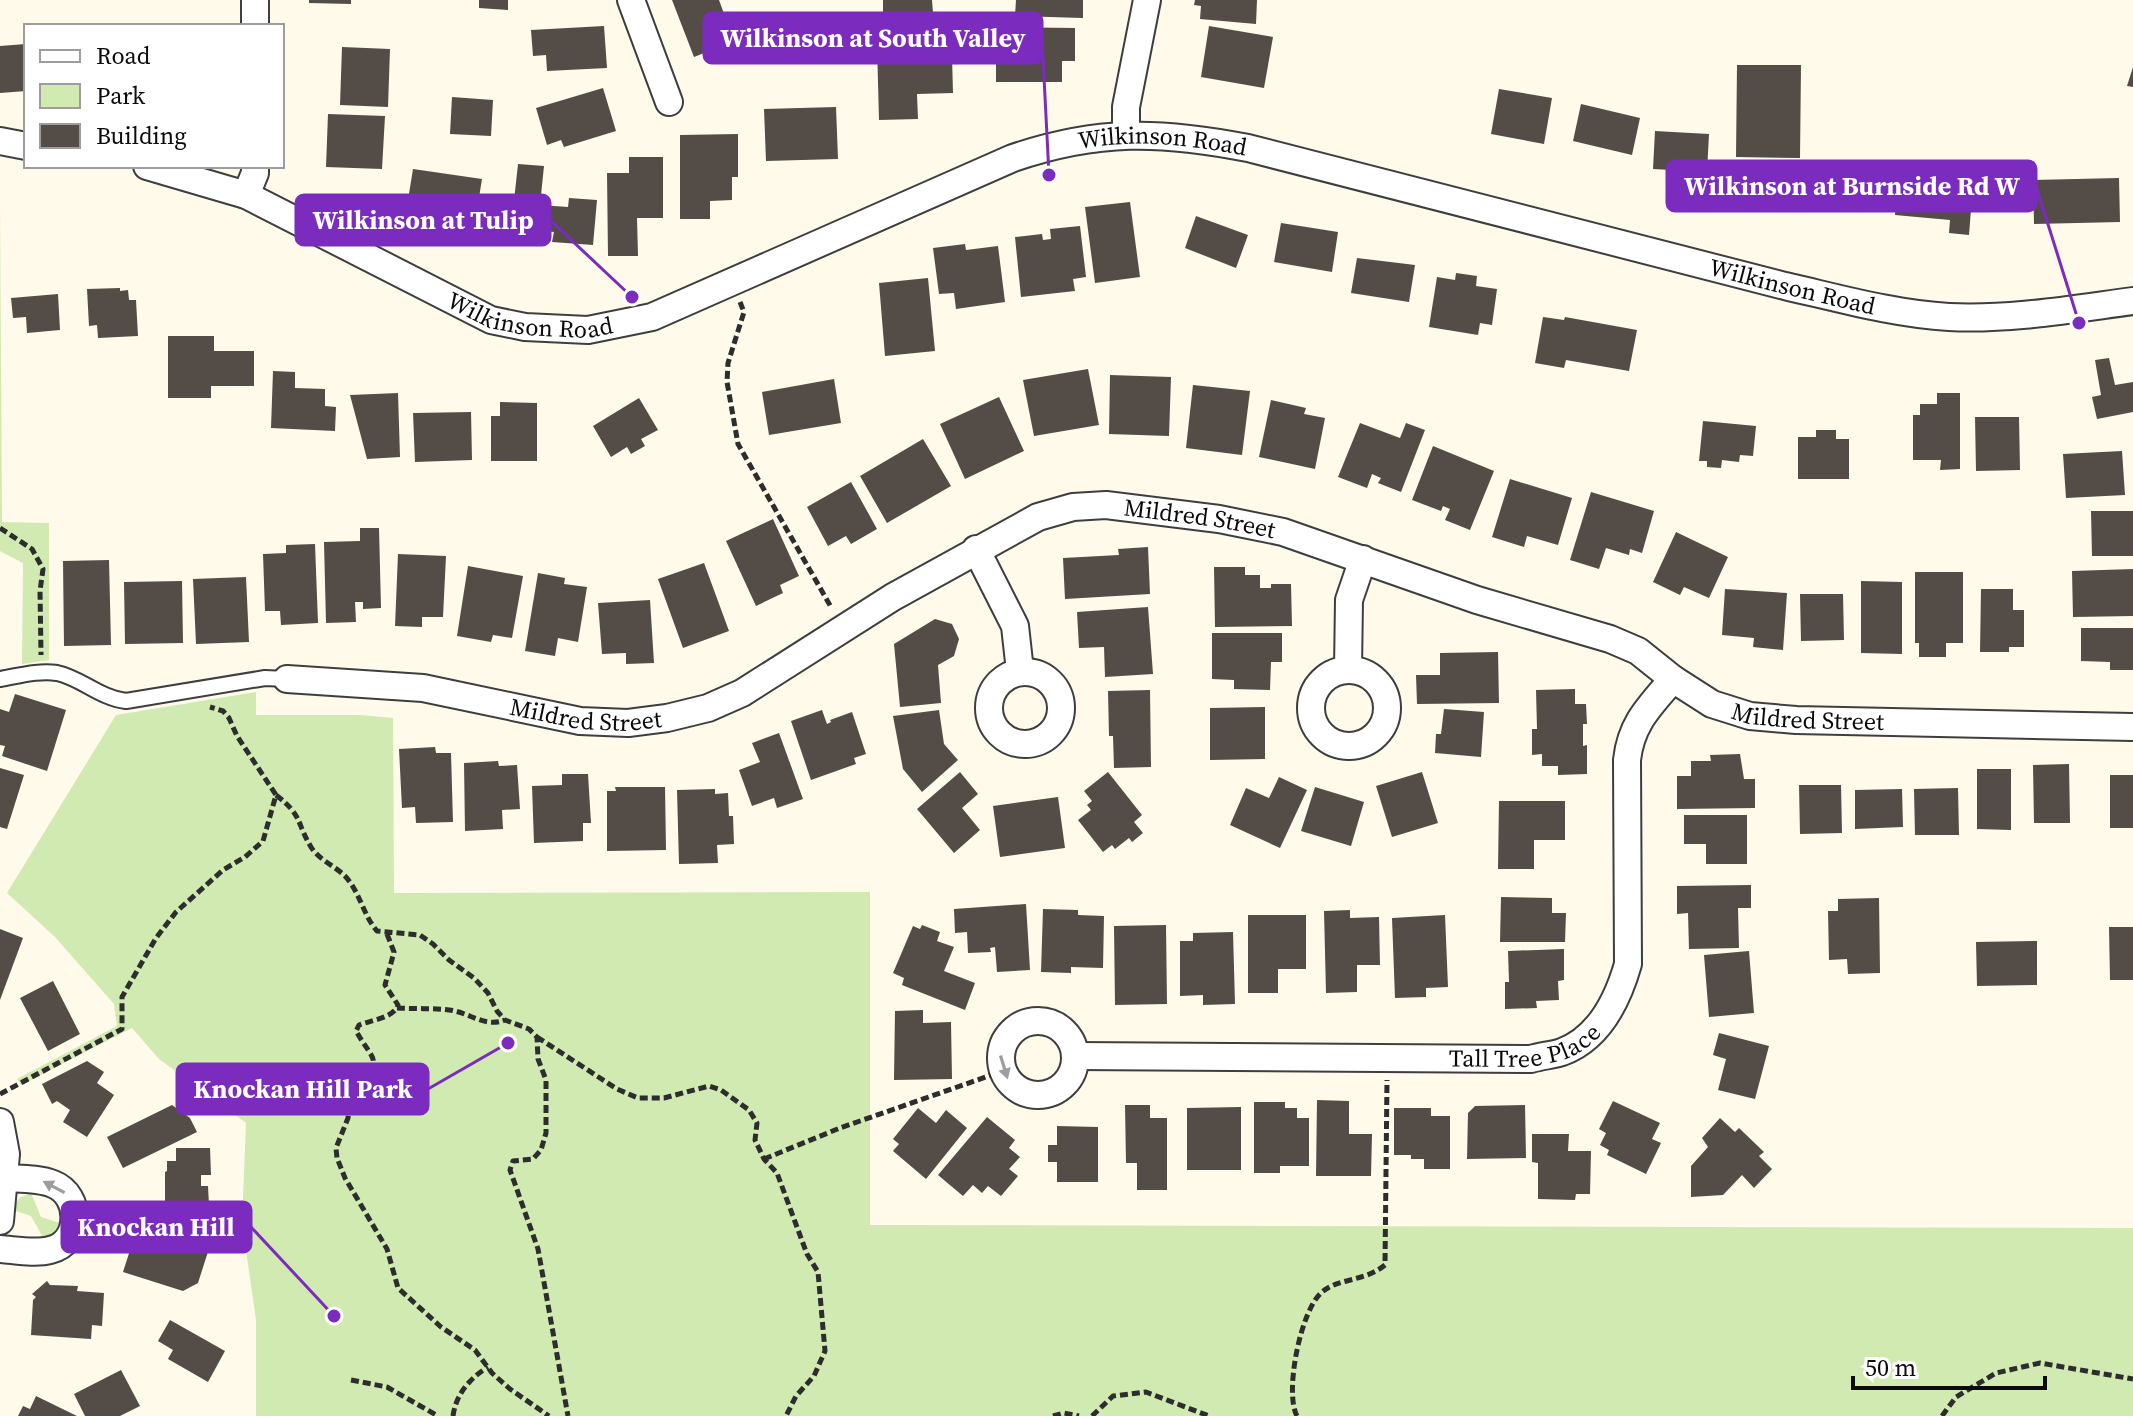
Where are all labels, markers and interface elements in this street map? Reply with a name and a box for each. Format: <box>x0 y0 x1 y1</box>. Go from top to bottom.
callout: Wilkinson at South Valley <box>704 13 1042 63</box>
text: Wilkinson at South Valley <box>720 20 1026 56</box>
legend <box>24 24 284 168</box>
text: Road <box>96 39 151 72</box>
text: Park <box>96 79 146 112</box>
text: Building <box>96 119 187 152</box>
street label: Wilkinson Road <box>1076 119 1250 164</box>
callout: Wilkinson at Burnside Rd W <box>1667 161 2036 211</box>
text: Wilkinson at Burnside Rd W <box>1684 168 2020 204</box>
callout: Wilkinson at Tulip <box>296 195 550 245</box>
text: Wilkinson at Tulip <box>312 202 534 238</box>
street label: Wilkinson Road <box>1706 250 1879 322</box>
street label: Wilkinson Road <box>442 283 616 346</box>
street label: Mildred Street <box>1122 490 1279 546</box>
street label: Mildred Street <box>507 690 664 739</box>
street label: Mildred Street <box>1727 694 1885 738</box>
street label: Tall Tree Place <box>1449 1016 1608 1075</box>
one-way arrow <box>998 1055 1011 1079</box>
callout: Knockan Hill Park <box>177 1064 428 1114</box>
text: Knockan Hill Park <box>193 1071 413 1107</box>
one-way arrow <box>43 1181 65 1195</box>
callout: Knockan Hill <box>62 1202 251 1252</box>
text: Knockan Hill <box>77 1209 235 1245</box>
scale bar <box>1853 1340 2045 1390</box>
text: 50 m <box>1865 1351 1916 1384</box>

